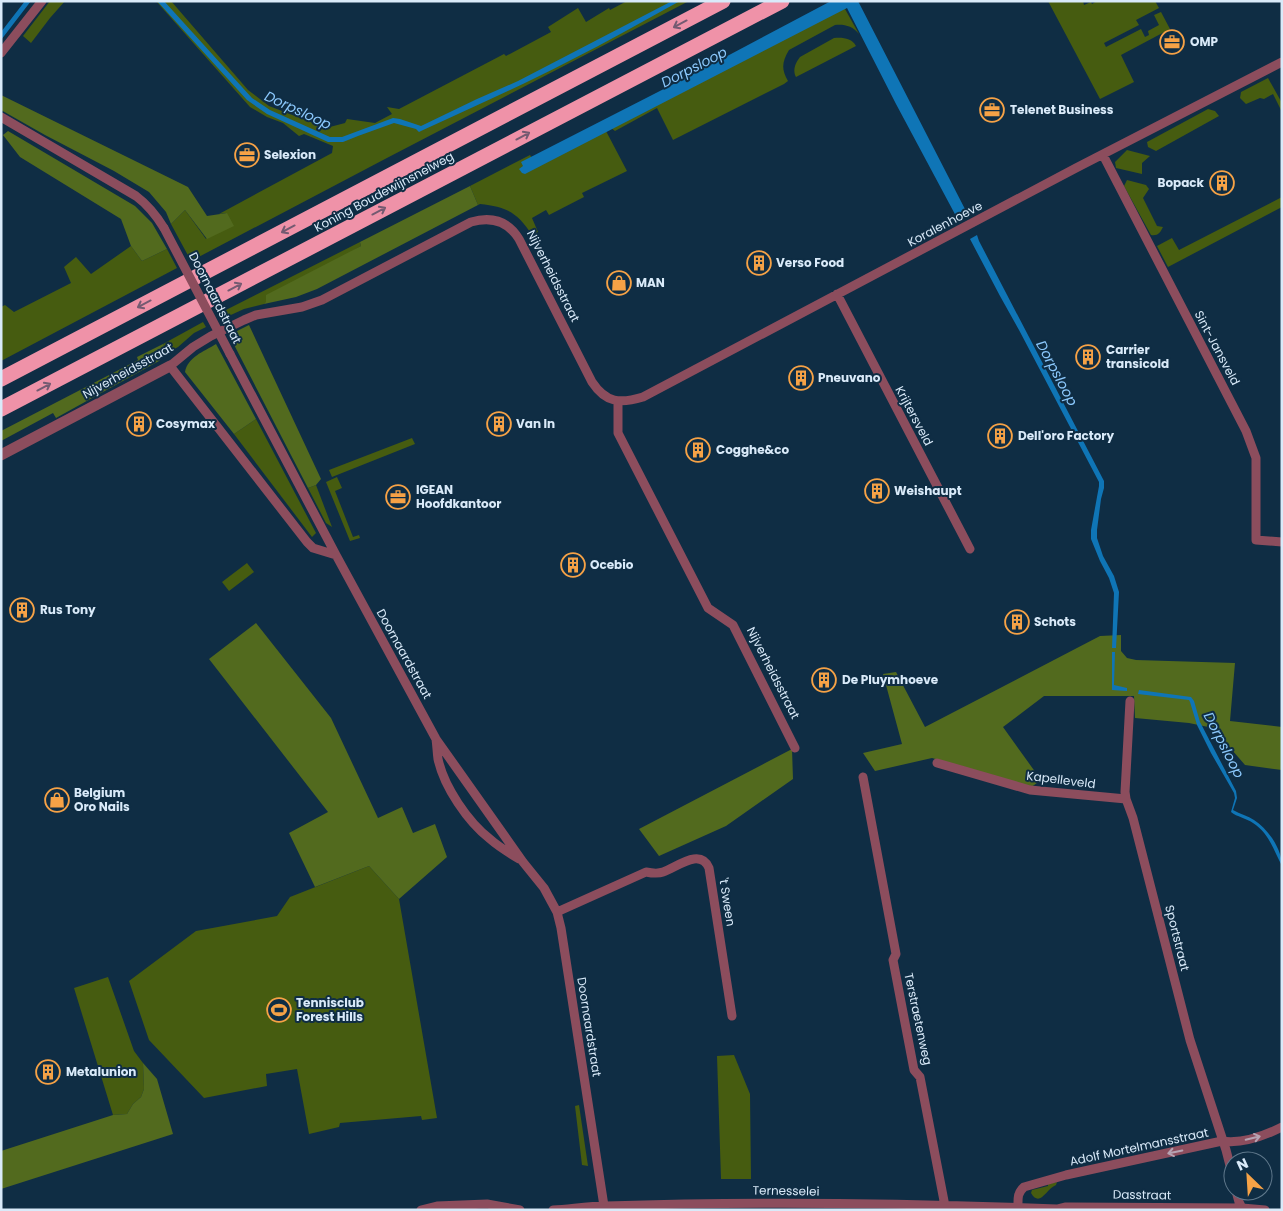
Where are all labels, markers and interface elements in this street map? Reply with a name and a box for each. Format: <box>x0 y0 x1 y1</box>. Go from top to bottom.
one-way arrow <box>673 19 688 29</box>
office icon: OMP <box>1159 29 1185 55</box>
place label: OMP <box>1190 33 1218 50</box>
water label: Dorpsloop <box>658 42 730 92</box>
water label: Dorpsloop <box>261 86 335 134</box>
office icon: Telenet Business <box>979 97 1005 123</box>
place label: Telenet Business <box>1010 101 1114 118</box>
one-way arrow <box>515 131 530 140</box>
office icon: Selexion <box>234 142 260 168</box>
place label: Selexion <box>264 146 316 163</box>
street label: Koning Boudewijnsnelweg <box>311 147 457 236</box>
building icon: Bopack <box>1209 170 1235 196</box>
place label: Bopack <box>1157 174 1205 191</box>
street label: Koralenhoeve <box>904 197 985 250</box>
one-way arrow <box>371 206 386 216</box>
one-way arrow <box>281 224 296 234</box>
street label: Nijverheidsstraat <box>523 227 584 325</box>
street label: Doornaardstraat <box>185 249 246 346</box>
building icon: Verso Food <box>746 250 772 276</box>
place label: Verso Food <box>776 254 844 271</box>
shop icon: MAN <box>606 270 632 296</box>
place label: MAN <box>636 274 665 291</box>
one-way arrow <box>227 282 242 291</box>
one-way arrow <box>137 300 152 309</box>
street label: Sint-Jansveld <box>1191 307 1244 388</box>
water label: Dorpsloop <box>1031 337 1083 409</box>
street label: Nijverheidsstraat <box>79 339 176 403</box>
place label: Carrier transicold <box>1106 341 1169 372</box>
building icon: Carrier transicold <box>1075 344 1101 370</box>
building icon: Pneuvano <box>788 365 814 391</box>
place label: Pneuvano <box>818 369 881 386</box>
one-way arrow <box>37 381 51 391</box>
street label: Krijtersveld <box>892 383 937 449</box>
building icon: Cosymax <box>126 411 152 437</box>
building icon: Van In <box>486 411 512 437</box>
place label: Cosymax <box>156 415 216 432</box>
place label: Van In <box>516 415 555 432</box>
building icon: Dell'oro Factory <box>987 423 1013 449</box>
place label: Dell'oro Factory <box>1018 427 1114 444</box>
building icon: Cogghe&co <box>685 437 711 463</box>
place label: Cogghe&co <box>716 441 789 458</box>
building icon: Weishaupt <box>864 478 890 504</box>
place label: IGEAN Hoofdkantoor <box>416 481 501 512</box>
place label: Weishaupt <box>894 482 962 499</box>
office icon: IGEAN Hoofdkantoor <box>385 484 411 510</box>
building icon: Ocebio <box>560 552 586 578</box>
place label: Ocebio <box>590 556 634 573</box>
building icon: Rus Tony <box>9 597 35 623</box>
place label: Rus Tony <box>40 601 96 618</box>
street label: Doornaardstraat <box>373 606 436 702</box>
building icon: Schots <box>1004 609 1030 635</box>
place label: Schots <box>1034 613 1076 630</box>
street label: Nijverheidsstraat <box>743 624 804 722</box>
building icon: De Pluymhoeve <box>811 667 837 693</box>
place label: De Pluymhoeve <box>842 671 939 688</box>
water label: Dorpsloop <box>1199 709 1249 781</box>
street label: Kapelleveld <box>1026 767 1097 792</box>
place label: Belgium Oro Nails <box>74 784 130 815</box>
shop icon: Belgium Oro Nails <box>44 787 70 813</box>
street label: 't Sween <box>715 876 740 927</box>
street label: Sportstraat <box>1161 903 1194 973</box>
street label: Terstraetenweg <box>900 971 937 1067</box>
street label: Doornaardstraat <box>573 976 606 1078</box>
place label: Tennisclub Forest Hills <box>296 994 364 1025</box>
sports icon: Tennisclub Forest Hills <box>266 997 292 1023</box>
building icon: Metalunion <box>35 1059 61 1085</box>
place label: Metalunion <box>66 1063 136 1080</box>
street label: Adolf Mortelmansstraat <box>1068 1124 1210 1170</box>
one-way arrow <box>1244 1133 1260 1142</box>
one-way arrow <box>1167 1148 1183 1157</box>
north arrow <box>1223 1151 1273 1201</box>
text: N <box>1234 1153 1252 1176</box>
street label: Ternesselei <box>752 1181 820 1200</box>
street label: Dasstraat <box>1113 1185 1171 1204</box>

